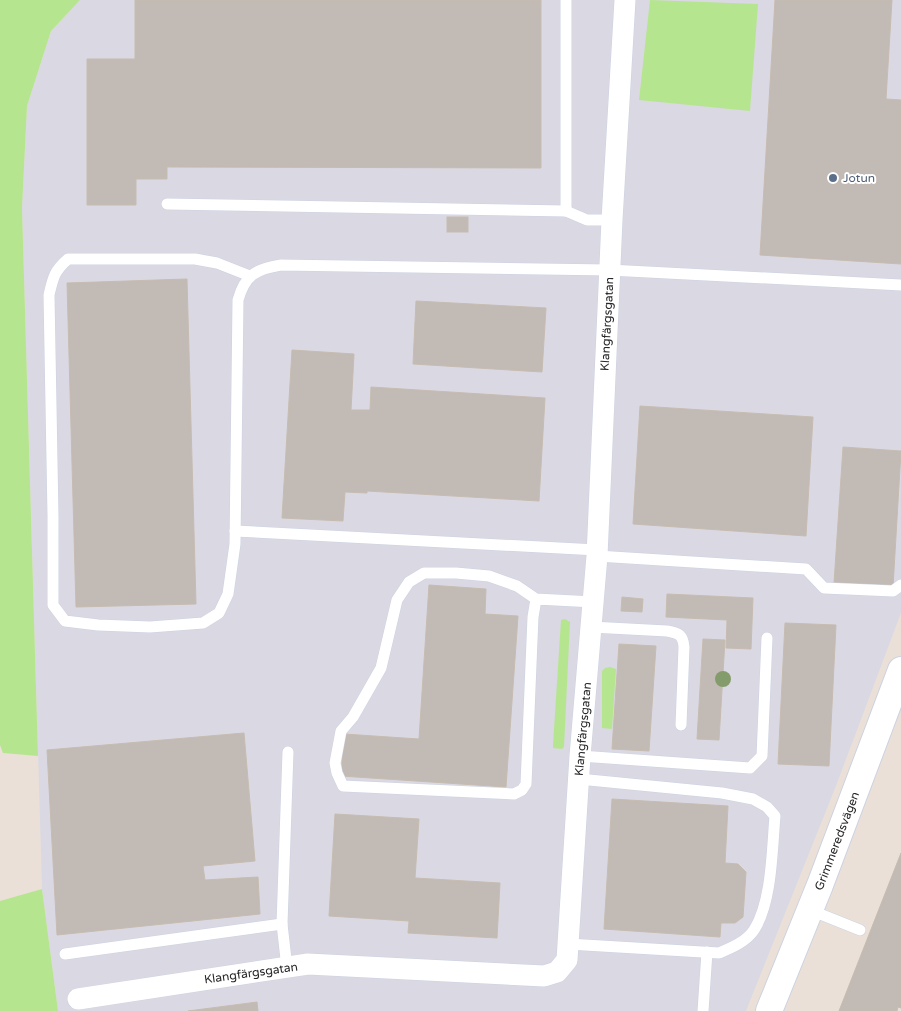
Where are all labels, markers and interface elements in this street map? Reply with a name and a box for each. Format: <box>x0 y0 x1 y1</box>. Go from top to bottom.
place label: Jotun <box>843 171 875 185</box>
marker: Jotun <box>827 172 839 184</box>
street label: Klangfärgsgatan <box>598 277 616 371</box>
street label: Klangfärgsgatan <box>572 681 594 777</box>
street label: Grimmeredsvägen <box>812 790 862 892</box>
street label: Klangfärgsgatan <box>203 960 299 986</box>

